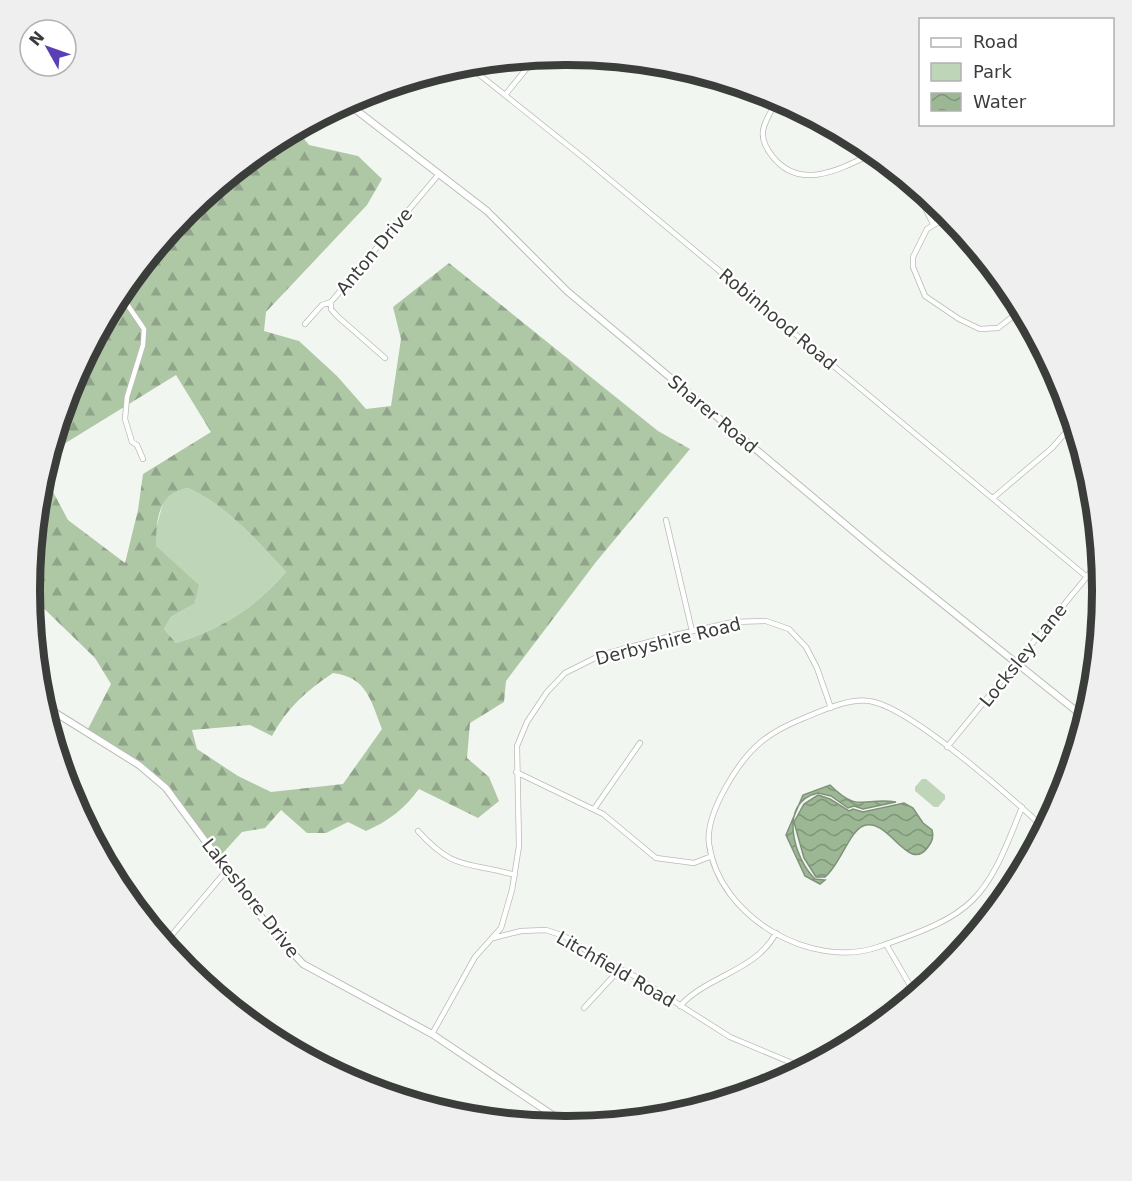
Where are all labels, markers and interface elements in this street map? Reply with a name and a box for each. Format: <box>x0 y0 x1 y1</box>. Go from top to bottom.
north arrow <box>18 18 78 78</box>
legend <box>919 18 1114 126</box>
text: N <box>25 27 48 50</box>
text: Road <box>973 31 1018 52</box>
text: Park <box>973 61 1012 82</box>
text: Water <box>973 91 1027 112</box>
street label: Anton Drive <box>332 203 416 299</box>
street label: Robinhood Road <box>715 264 841 374</box>
street label: Sharer Road <box>664 371 762 457</box>
street label: Locksley Lane <box>975 599 1071 711</box>
street label: Derbyshire Road <box>593 613 743 669</box>
street label: Lakeshore Drive <box>198 834 304 962</box>
street label: Litchfield Road <box>553 927 679 1011</box>

